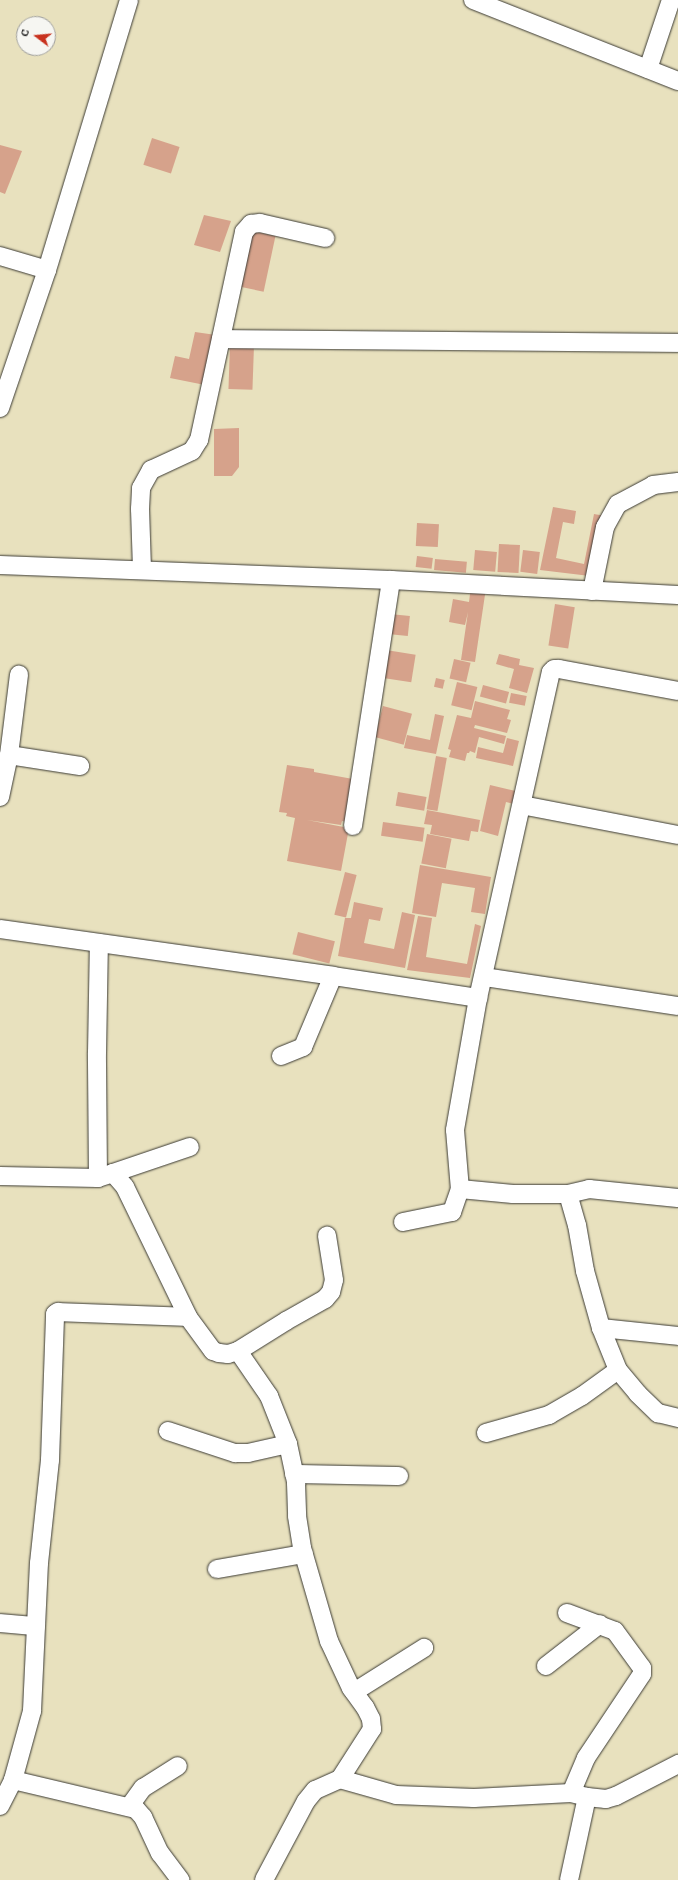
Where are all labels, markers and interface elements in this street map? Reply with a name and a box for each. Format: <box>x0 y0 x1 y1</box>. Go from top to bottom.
north arrow <box>16 16 56 56</box>
text: С <box>17 28 33 38</box>

